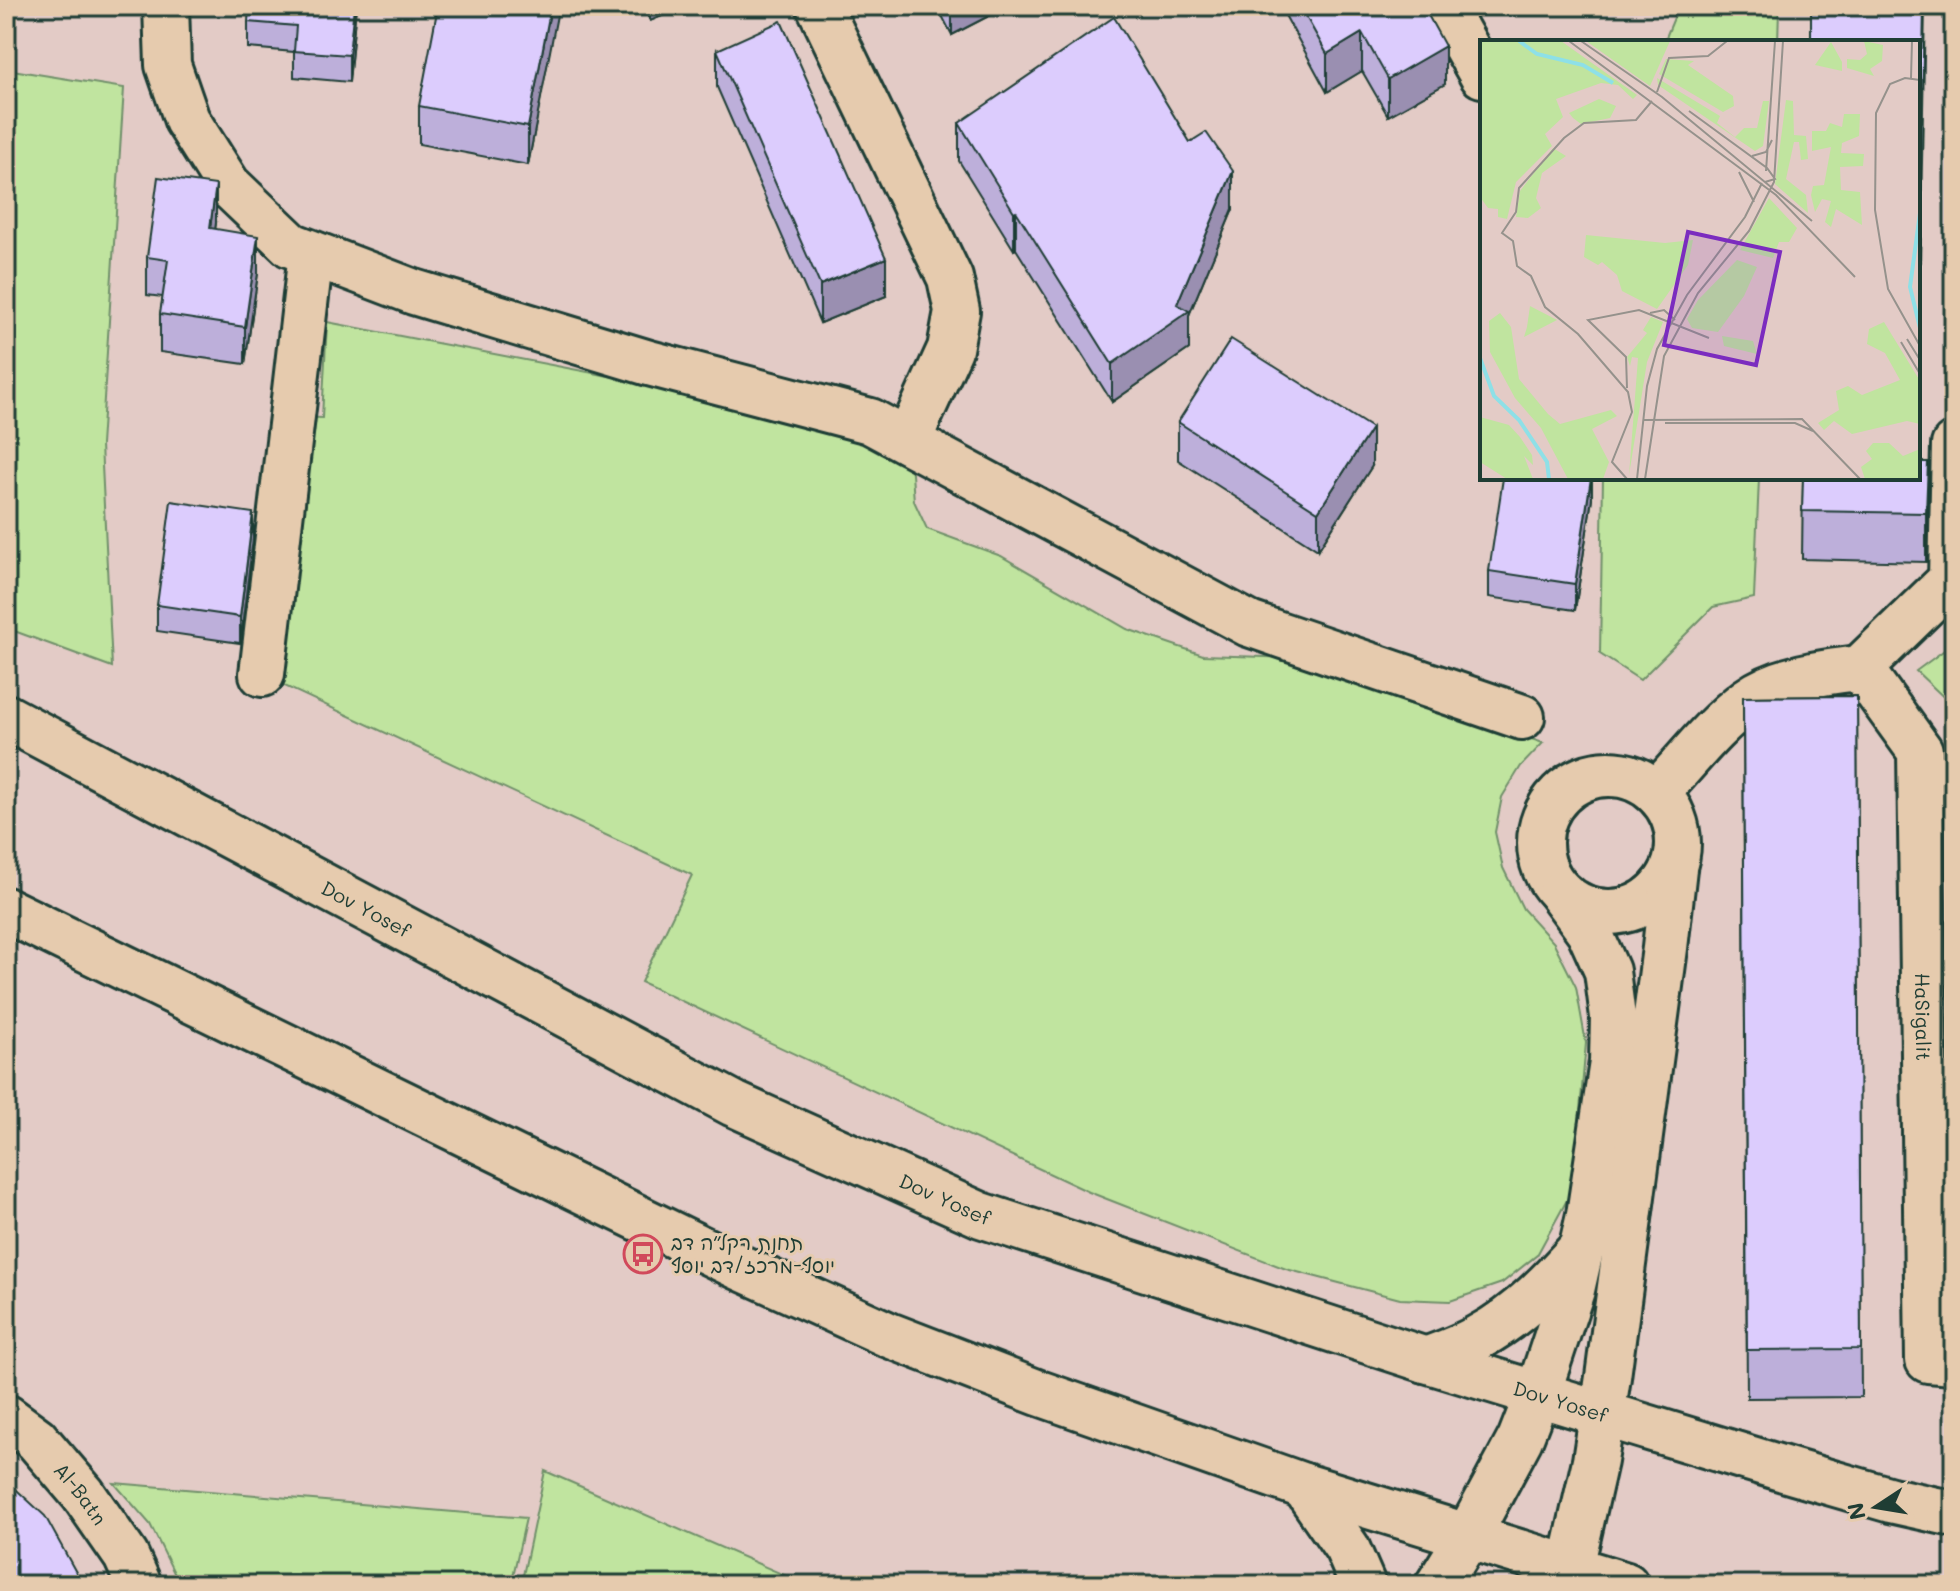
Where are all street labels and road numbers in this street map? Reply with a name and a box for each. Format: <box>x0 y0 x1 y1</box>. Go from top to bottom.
street label: Dov Yosef <box>317 874 416 943</box>
street label: HaSigalit <box>1910 973 1937 1061</box>
street label: Dov Yosef <box>895 1167 995 1231</box>
street label: Dov Yosef <box>1510 1374 1612 1428</box>
street label: Al-Batn <box>49 1457 113 1530</box>

